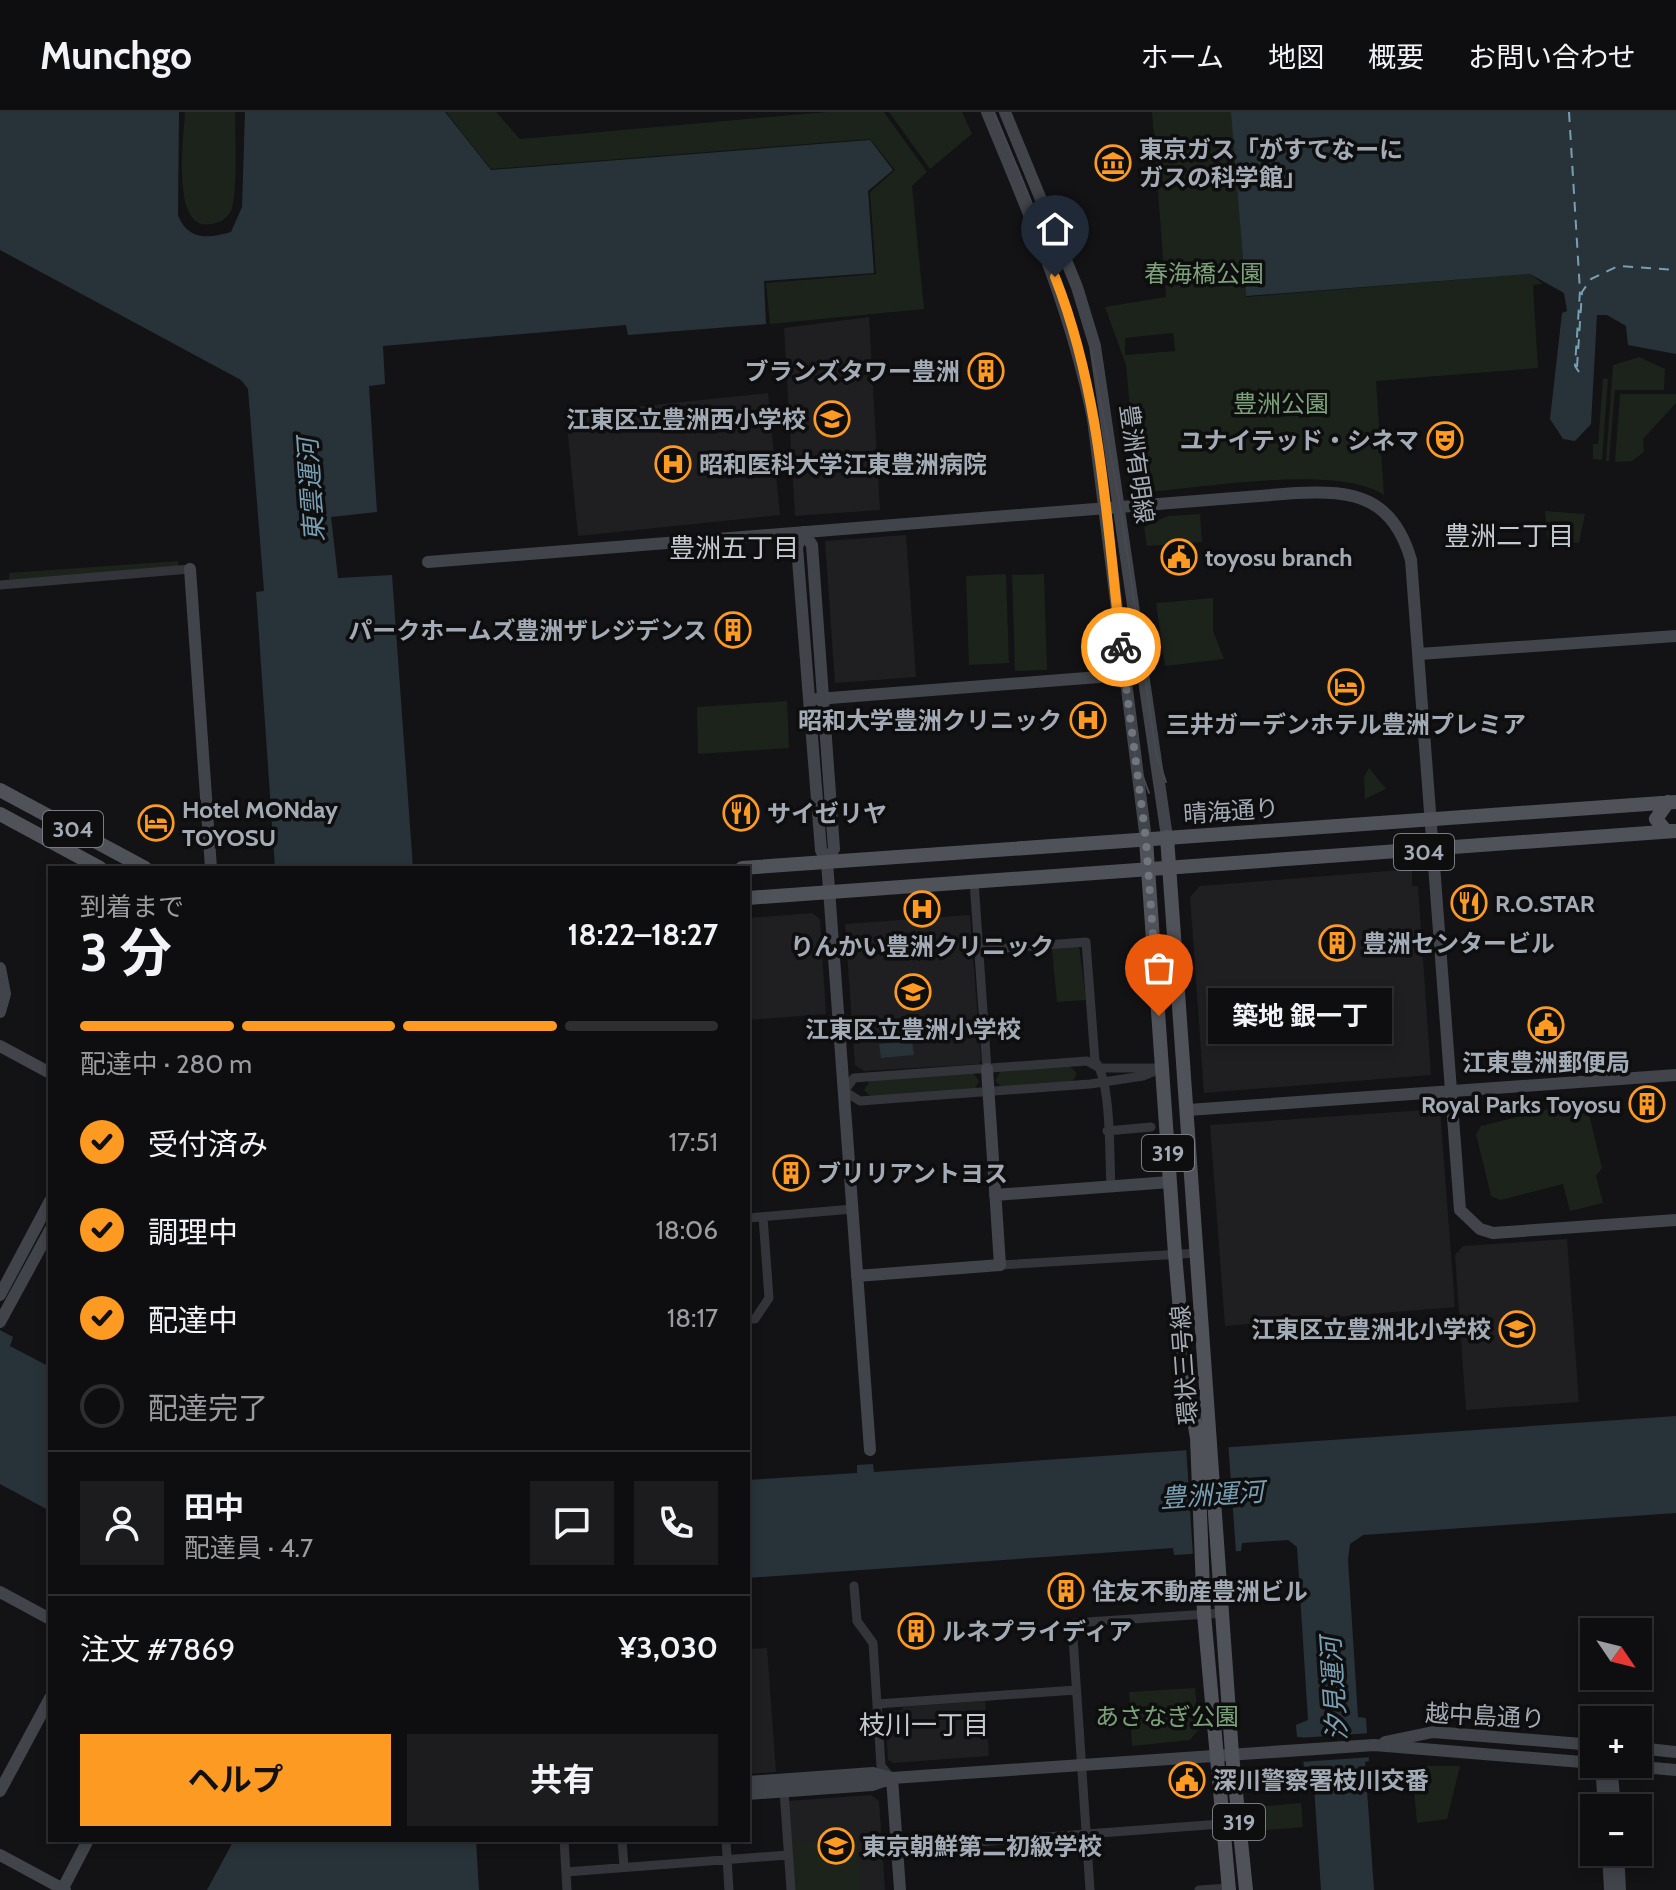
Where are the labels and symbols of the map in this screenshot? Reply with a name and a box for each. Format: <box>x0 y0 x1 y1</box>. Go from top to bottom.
place label: 東京ガス「がすてなーに ガスの科学館」 <box>1139 135 1403 192</box>
museum icon: 東京ガス「がすてなーに ガスの科学館」 <box>1094 144 1132 182</box>
pin <box>1021 195 1089 277</box>
park label: 春海橋公園 <box>1144 259 1264 288</box>
building icon: ブランズタワー豊洲 <box>967 352 1005 390</box>
place label: ブランズタワー豊洲 <box>744 357 960 386</box>
park label: 豊洲公園 <box>1233 389 1329 418</box>
school or university icon: 江東区立豊洲西小学校 <box>813 400 851 438</box>
street label: 豊洲有明線 <box>1114 403 1160 525</box>
place label: 江東区立豊洲西小学校 <box>566 405 806 434</box>
theatre icon: ユナイテッド・シネマ <box>1426 421 1464 459</box>
place label: ユナイテッド・シネマ <box>1179 426 1419 455</box>
water label: 東雲運河 <box>291 432 331 543</box>
hospital icon: 昭和医科大学江東豊洲病院 <box>654 445 692 483</box>
place label: 昭和医科大学江東豊洲病院 <box>699 450 987 479</box>
district label: 豊洲二丁目 <box>1444 520 1574 552</box>
district label: 豊洲五丁目 <box>669 532 799 564</box>
public building icon: toyosu branch <box>1160 538 1198 576</box>
place label: toyosu branch <box>1205 543 1353 572</box>
courier <box>1081 607 1161 687</box>
building icon: パークホームズ豊洲ザレジデンス <box>714 611 752 649</box>
place label: パークホームズ豊洲ザレジデンス <box>348 616 707 645</box>
hotel icon: 三井ガーデンホテル豊洲プレミア <box>1327 668 1365 706</box>
hospital icon: 昭和大学豊洲クリニック <box>1069 701 1107 739</box>
place label: 昭和大学豊洲クリニック <box>798 706 1062 735</box>
place label: 三井ガーデンホテル豊洲プレミア <box>1166 710 1526 739</box>
street label: 晴海通り <box>1182 793 1280 829</box>
restaurant icon: サイゼリヤ <box>722 794 760 832</box>
place label: Hotel MONday TOYOSU <box>182 795 338 852</box>
place label: サイゼリヤ <box>767 799 887 828</box>
hotel icon: Hotel MONday TOYOSU <box>137 804 175 842</box>
road number: 304 <box>43 811 103 847</box>
road number: 304 <box>1394 834 1454 870</box>
restaurant icon: R.O.STAR <box>1450 884 1488 922</box>
place label: R.O.STAR <box>1495 889 1595 918</box>
hospital icon: りんかい豊洲クリニック <box>903 890 941 928</box>
building icon: 豊洲センタービル <box>1318 924 1356 962</box>
place label: 豊洲センタービル <box>1363 929 1555 958</box>
place label: りんかい豊洲クリニック <box>790 932 1054 961</box>
pin <box>1125 934 1193 1016</box>
school or university icon: 江東区立豊洲小学校 <box>894 973 932 1011</box>
callout: 築地 銀一丁 <box>1207 988 1391 1044</box>
public building icon: 江東豊洲郵便局 <box>1527 1006 1565 1044</box>
place label: 江東区立豊洲小学校 <box>805 1015 1021 1044</box>
place label: 江東豊洲郵便局 <box>1462 1048 1630 1077</box>
building icon: Royal Parks Toyosu <box>1628 1085 1666 1123</box>
place label: Royal Parks Toyosu <box>1421 1090 1621 1119</box>
road number: 319 <box>1142 1135 1194 1171</box>
building icon: ブリリアントヨス <box>772 1154 810 1192</box>
place label: ブリリアントヨス <box>817 1159 1008 1188</box>
street label: 環状三号線 <box>1165 1304 1203 1426</box>
school or university icon: 江東区立豊洲北小学校 <box>1498 1310 1536 1348</box>
place label: 江東区立豊洲北小学校 <box>1251 1315 1491 1344</box>
water label: 豊洲運河 <box>1159 1475 1270 1515</box>
building icon: 住友不動産豊洲ビル <box>1047 1572 1085 1610</box>
place label: 住友不動産豊洲ビル <box>1092 1577 1308 1606</box>
building icon: ルネプライディア <box>897 1612 935 1650</box>
place label: ルネプライディア <box>942 1617 1132 1646</box>
north arrow <box>1580 1618 1652 1690</box>
water label: 汐見運河 <box>1314 1631 1354 1742</box>
street label: 越中島通り <box>1424 1698 1546 1734</box>
park label: あさなぎ公園 <box>1095 1702 1239 1731</box>
district label: 枝川一丁目 <box>859 1709 989 1741</box>
public building icon: 深川警察署枝川交番 <box>1168 1761 1206 1799</box>
place label: 深川警察署枝川交番 <box>1213 1766 1429 1795</box>
road number: 319 <box>1213 1804 1265 1840</box>
school or university icon: 東京朝鮮第二初級学校 <box>817 1827 855 1865</box>
place label: 東京朝鮮第二初級学校 <box>862 1832 1102 1861</box>

